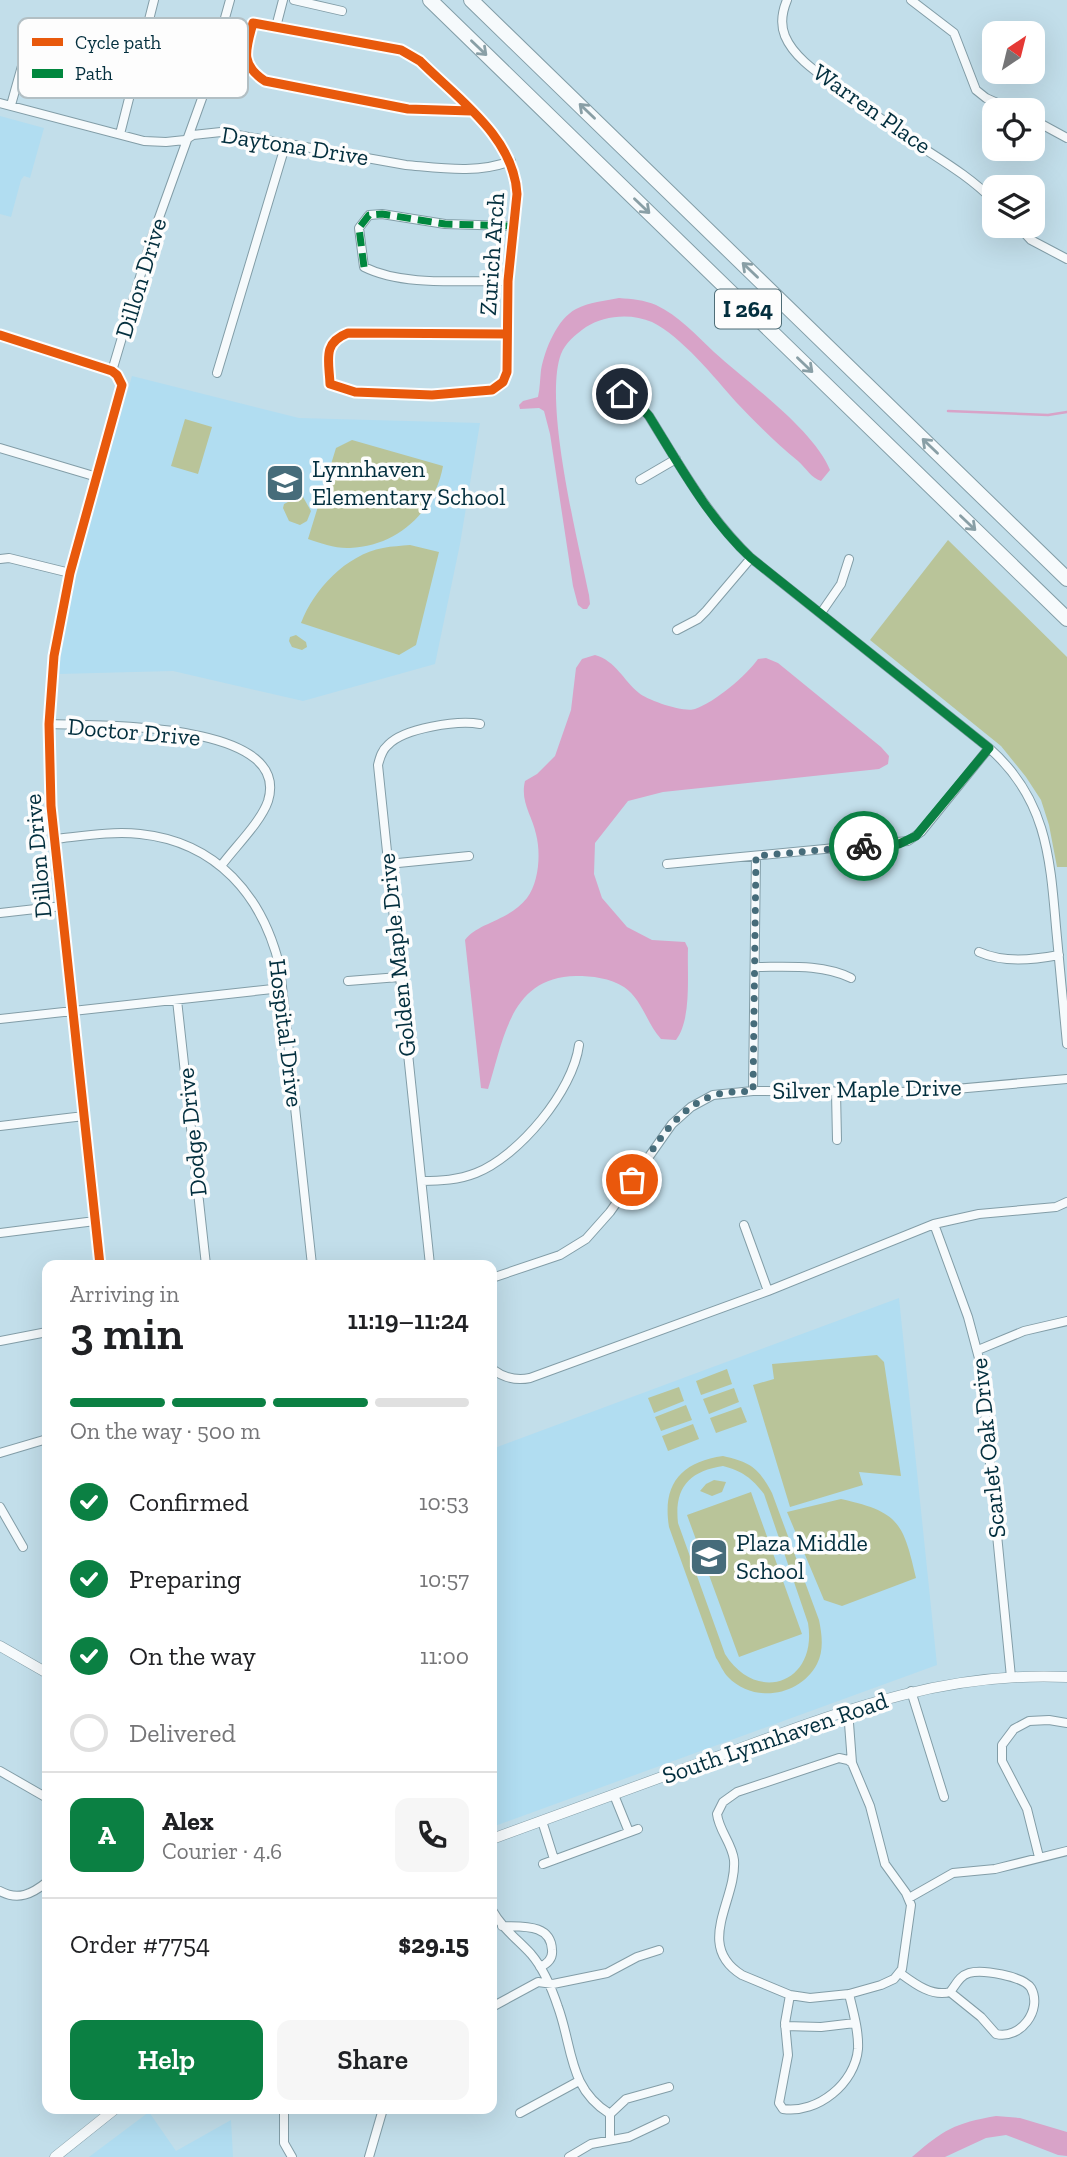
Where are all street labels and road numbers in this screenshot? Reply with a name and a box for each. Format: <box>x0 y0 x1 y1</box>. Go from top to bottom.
street label: Warren Place <box>808 57 937 160</box>
street label: Daytona Drive <box>219 120 371 171</box>
street label: Zurich Arch <box>473 191 510 316</box>
street label: Dillon Drive <box>108 214 173 342</box>
road number: I 264 <box>715 290 781 328</box>
street label: Doctor Drive <box>66 711 202 752</box>
street label: Dillon Drive <box>18 793 57 919</box>
street label: Golden Maple Drive <box>371 852 422 1058</box>
street label: Hospital Drive <box>263 957 310 1109</box>
street label: Dodge Drive <box>170 1066 213 1198</box>
street label: Silver Maple Drive <box>772 1072 962 1105</box>
street label: Scarlet Oak Drive <box>964 1357 1011 1539</box>
street label: South Lynnhaven Road <box>658 1685 891 1790</box>

